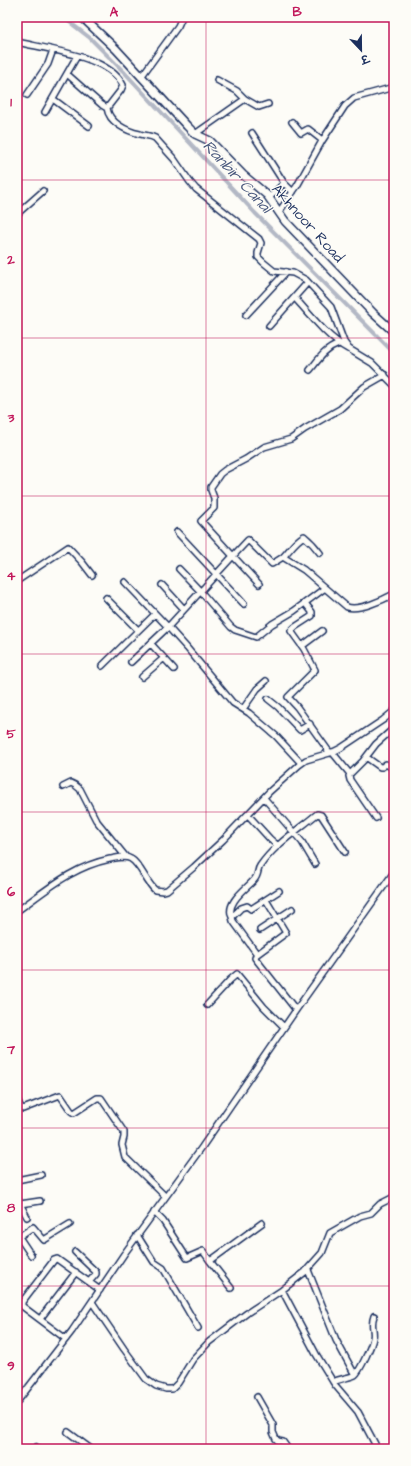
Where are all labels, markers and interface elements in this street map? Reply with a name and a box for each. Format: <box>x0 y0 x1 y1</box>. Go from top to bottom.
text: A <box>110 3 119 21</box>
text: B <box>292 3 302 21</box>
north arrow <box>341 30 381 70</box>
text: उ <box>357 50 372 68</box>
text: 1 <box>10 93 12 111</box>
water label: Ranbir Canal <box>198 135 278 220</box>
street label: Akhnoor Road <box>267 179 349 268</box>
text: 2 <box>6 251 15 269</box>
text: 3 <box>7 409 15 427</box>
text: 4 <box>7 567 16 585</box>
text: 5 <box>6 725 16 743</box>
text: 6 <box>7 883 16 901</box>
text: 7 <box>6 1041 16 1059</box>
text: 8 <box>7 1199 16 1217</box>
text: 9 <box>7 1357 15 1375</box>

